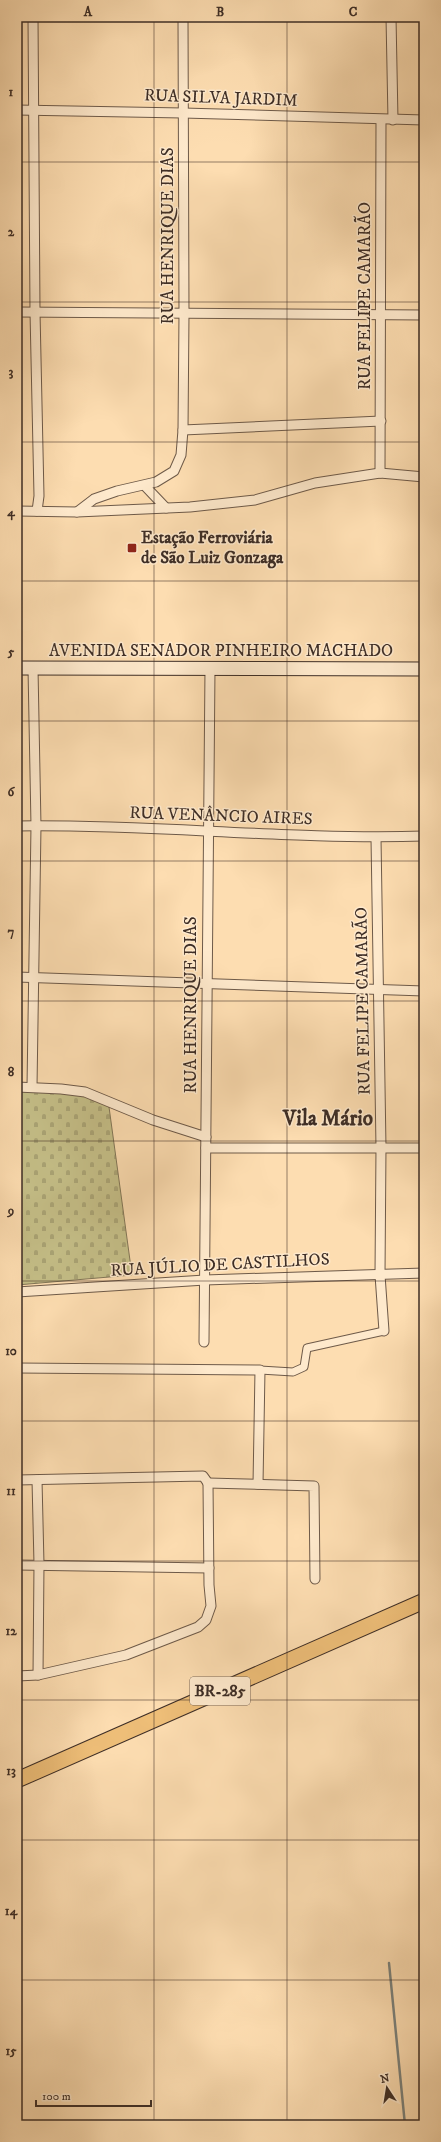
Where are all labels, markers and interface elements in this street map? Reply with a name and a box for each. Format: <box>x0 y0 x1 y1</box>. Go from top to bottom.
text: A <box>83 4 93 20</box>
text: B <box>216 4 224 20</box>
text: C <box>349 4 358 20</box>
text: 1 <box>9 84 14 100</box>
street label: RUA SILVA JARDIM <box>144 84 298 112</box>
street label: RUA HENRIQUE DIAS <box>157 147 179 325</box>
street label: RUA FELIPE CAMARÃO <box>353 202 376 390</box>
text: 2 <box>8 224 15 240</box>
text: 3 <box>9 364 14 380</box>
text: 4 <box>6 504 15 521</box>
place label: Estação Ferroviária de São Luiz Gonzaga <box>141 527 284 569</box>
marker: Estação Ferroviária de São Luiz Gonzaga <box>126 542 138 554</box>
street label: AVENIDA SENADOR PINHEIRO MACHADO <box>49 640 393 662</box>
text: 5 <box>7 644 15 660</box>
text: 6 <box>8 784 16 800</box>
street label: RUA VENÂNCIO AIRES <box>129 801 313 830</box>
street label: RUA FELIPE CAMARÃO <box>349 907 376 1095</box>
street label: RUA HENRIQUE DIAS <box>180 916 202 1094</box>
text: 7 <box>8 924 15 940</box>
text: 8 <box>8 1064 15 1080</box>
district label: Vila Mário <box>282 1106 373 1132</box>
text: 9 <box>7 1203 14 1219</box>
street label: RUA JÚLIO DE CASTILHOS <box>110 1247 330 1282</box>
text: 10 <box>5 1343 17 1359</box>
text: 11 <box>6 1483 16 1499</box>
text: 12 <box>5 1623 17 1639</box>
road number: BR-285 <box>190 1677 250 1705</box>
text: 13 <box>6 1763 16 1779</box>
text: 14 <box>5 1903 18 1920</box>
text: 15 <box>5 2043 17 2059</box>
north arrow <box>367 2068 407 2108</box>
text: N <box>379 2071 391 2087</box>
scale bar <box>36 2082 151 2108</box>
text: 100 m <box>42 2089 71 2104</box>

